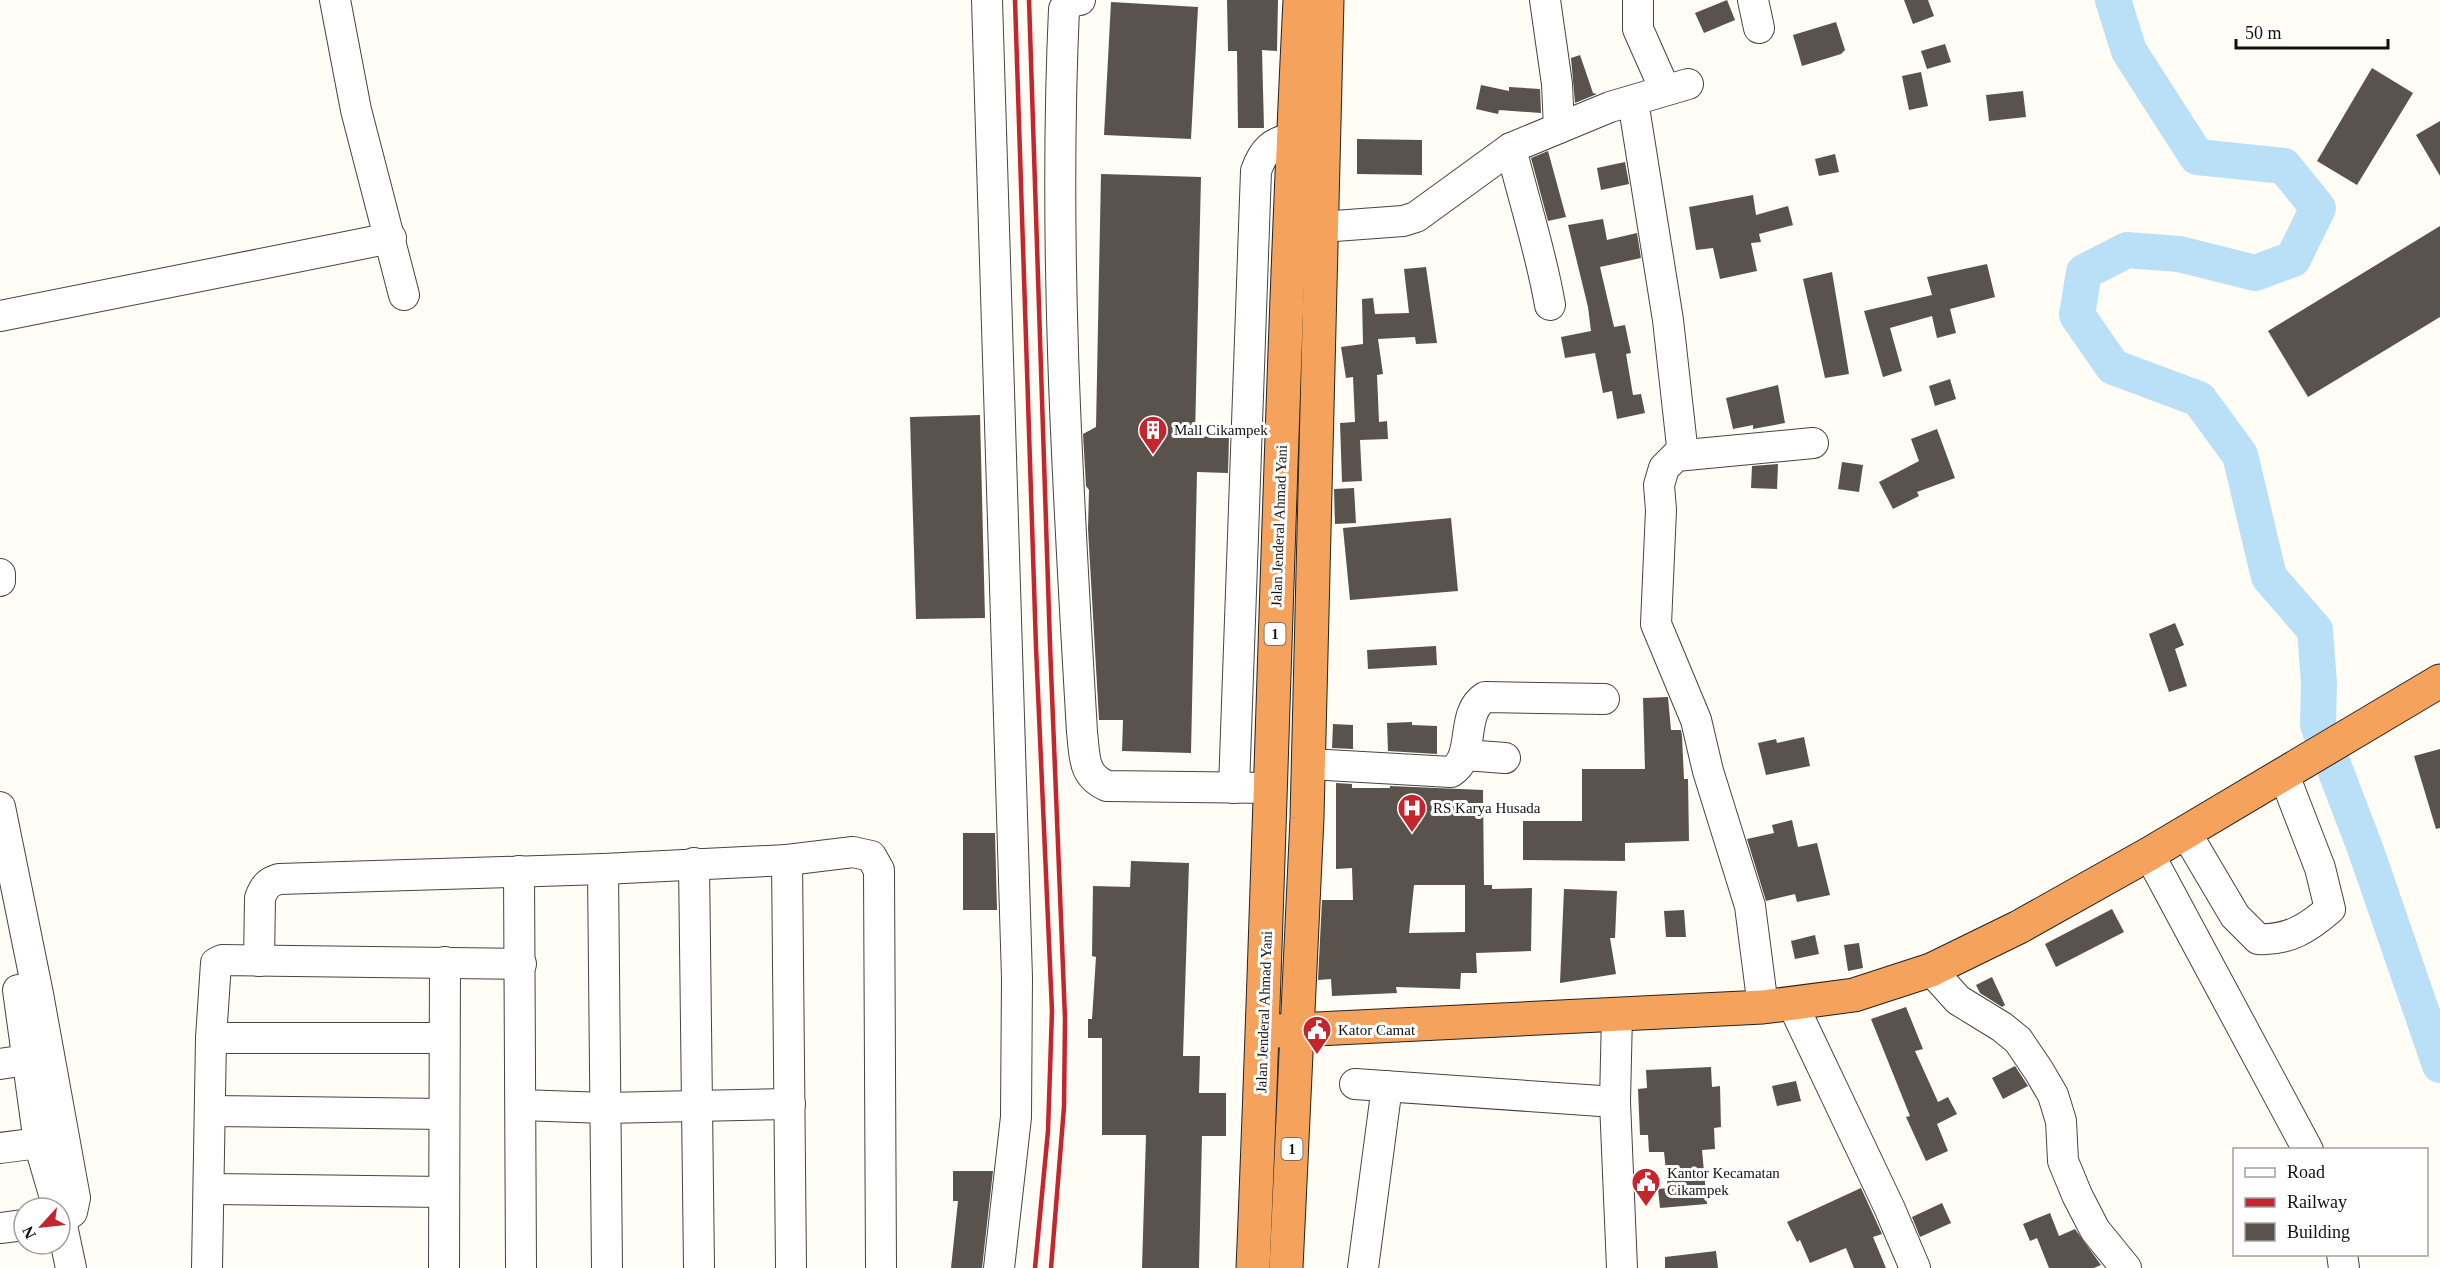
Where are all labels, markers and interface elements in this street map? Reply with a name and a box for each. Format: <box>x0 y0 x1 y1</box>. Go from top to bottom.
scale bar <box>2236 12 2388 50</box>
text: 50 m <box>2245 23 2282 43</box>
building icon: Mall Cikampek <box>1137 414 1169 456</box>
place label: Mall Cikampek <box>1174 422 1268 438</box>
street label: Jalan Jenderal Ahmad Yani <box>1268 445 1290 607</box>
road number: 1 <box>1264 623 1286 645</box>
hospital icon: RS Karya Husada <box>1396 792 1428 834</box>
place label: RS Karya Husada <box>1433 800 1541 816</box>
street label: Jalan Jenderal Ahmad Yani <box>1253 931 1275 1093</box>
public building icon: Kator Camat <box>1301 1014 1333 1056</box>
place label: Kator Camat <box>1338 1022 1416 1038</box>
road number: 1 <box>1282 1138 1302 1160</box>
legend <box>2233 1148 2428 1256</box>
text: Road <box>2287 1162 2325 1182</box>
place label: Kantor Kecamatan Cikampek <box>1667 1165 1780 1198</box>
public building icon: Kantor Kecamatan Cikampek <box>1630 1166 1662 1208</box>
text: Railway <box>2287 1192 2347 1212</box>
north arrow <box>12 1196 72 1256</box>
text: Building <box>2287 1222 2350 1242</box>
text: N <box>19 1223 39 1242</box>

